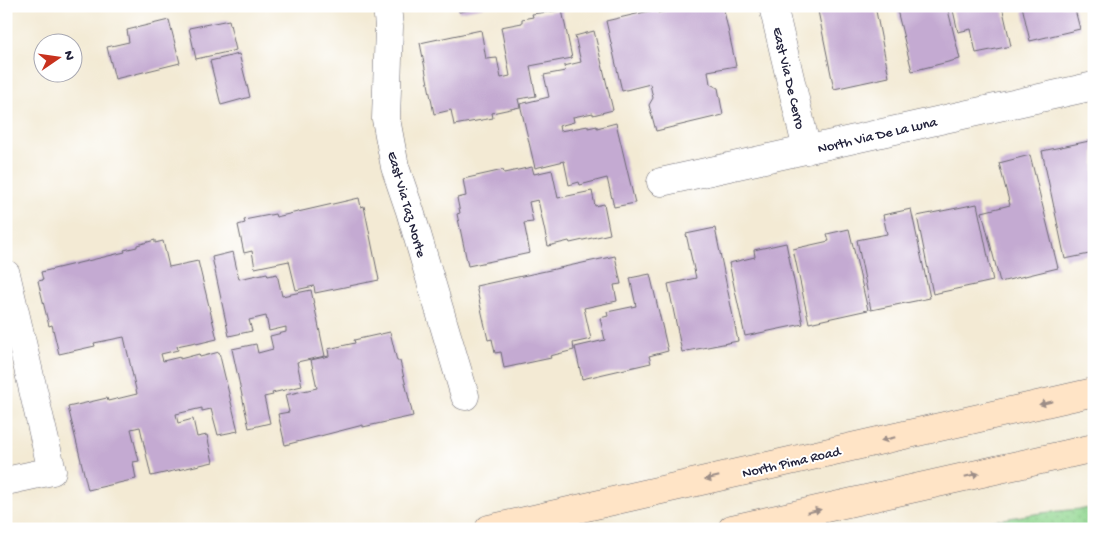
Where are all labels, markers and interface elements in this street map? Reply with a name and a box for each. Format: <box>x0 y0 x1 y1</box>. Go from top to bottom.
street label: East Via De Cerro <box>768 26 808 131</box>
north arrow <box>32 32 82 82</box>
text: N <box>59 49 78 62</box>
street label: North Via De La Luna <box>816 114 940 158</box>
street label: East Via Taz Norte <box>382 150 429 260</box>
one-way arrow <box>1039 399 1054 407</box>
one-way arrow <box>880 435 895 443</box>
street label: North Pima Road <box>741 443 844 483</box>
one-way arrow <box>965 471 980 479</box>
one-way arrow <box>704 475 720 483</box>
one-way arrow <box>806 506 822 514</box>

